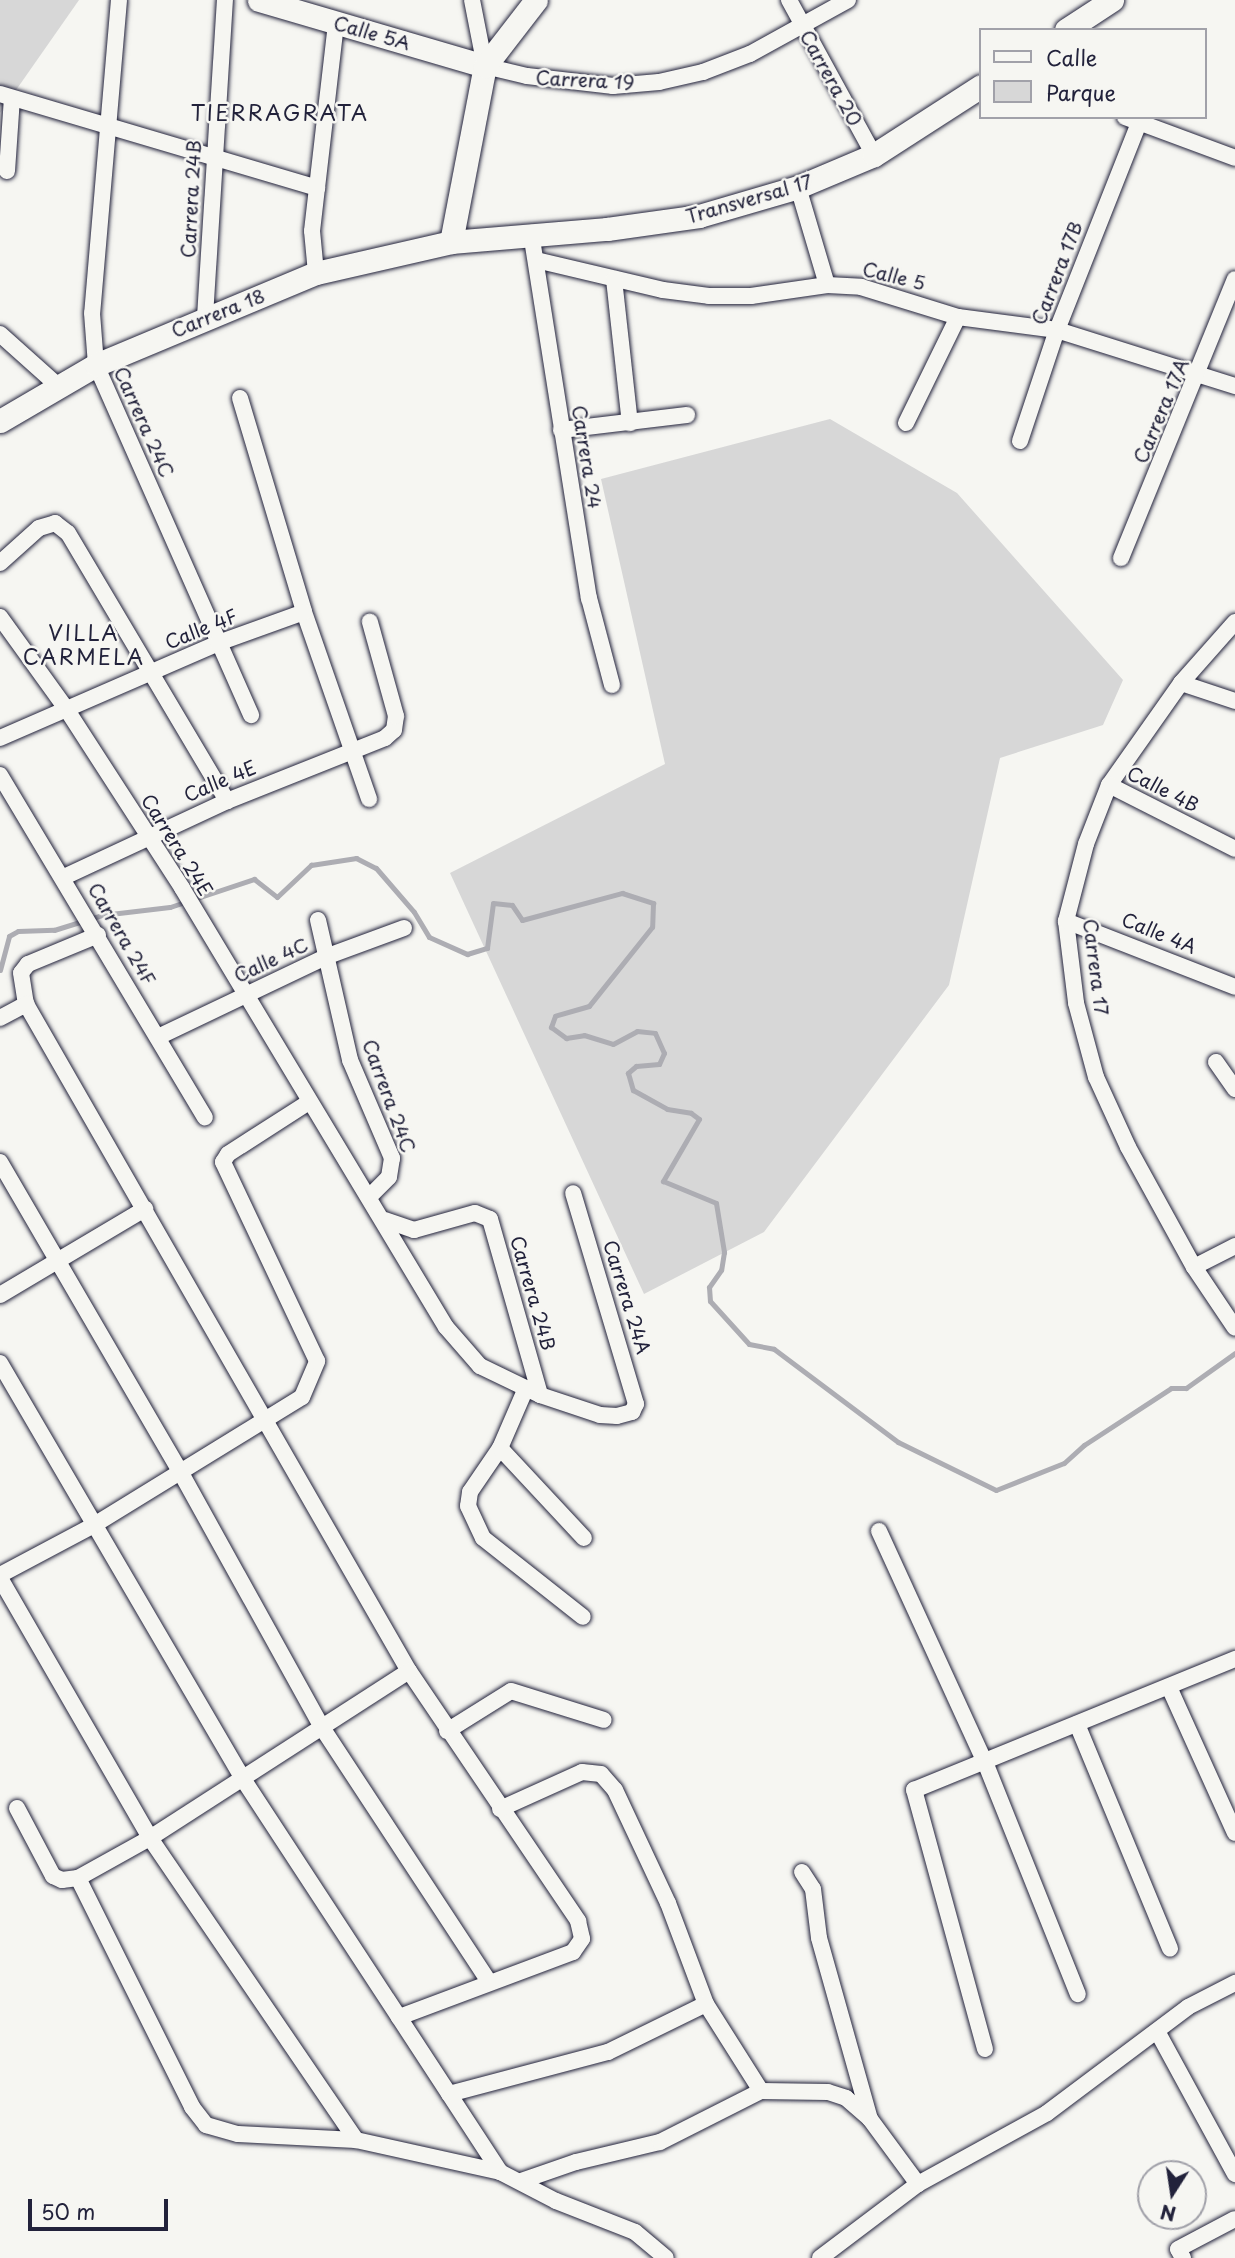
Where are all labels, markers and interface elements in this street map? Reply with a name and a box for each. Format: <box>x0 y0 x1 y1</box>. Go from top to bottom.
street label: Calle 5A <box>331 11 413 55</box>
street label: Carrera 20 <box>795 26 867 130</box>
legend <box>979 28 1207 119</box>
text: Calle <box>1046 41 1097 73</box>
street label: Carrera 19 <box>535 66 635 94</box>
text: Parque <box>1046 76 1116 108</box>
district label: TIERRAGRATA <box>194 99 366 125</box>
street label: Carrera 24B <box>177 139 205 259</box>
street label: Transversal 17 <box>683 170 815 228</box>
street label: Carrera 17B <box>1027 218 1087 328</box>
street label: Calle 5 <box>860 257 928 295</box>
street label: Carrera 18 <box>168 284 268 342</box>
street label: Carrera 17A <box>1129 355 1193 467</box>
street label: Carrera 24C <box>109 363 179 481</box>
street label: Carrera 24 <box>568 404 606 510</box>
street label: Calle 4F <box>162 604 240 654</box>
district label: VILLA CARMELA <box>25 619 143 669</box>
street label: Calle 4E <box>180 755 260 807</box>
street label: Calle 4B <box>1123 761 1203 817</box>
street label: Carrera 24E <box>136 790 218 900</box>
street label: Carrera 24F <box>83 878 161 990</box>
street label: Calle 4A <box>1118 908 1200 958</box>
street label: Carrera 17 <box>1079 917 1113 1017</box>
street label: Calle 4C <box>230 933 312 987</box>
street label: Carrera 24C <box>358 1036 420 1156</box>
street label: Carrera 24B <box>506 1233 560 1353</box>
street label: Carrera 24A <box>599 1237 655 1357</box>
north arrow <box>1137 2160 1207 2230</box>
scale bar <box>32 2184 172 2228</box>
text: 50 m <box>41 2195 95 2227</box>
text: N <box>1158 2198 1178 2229</box>

